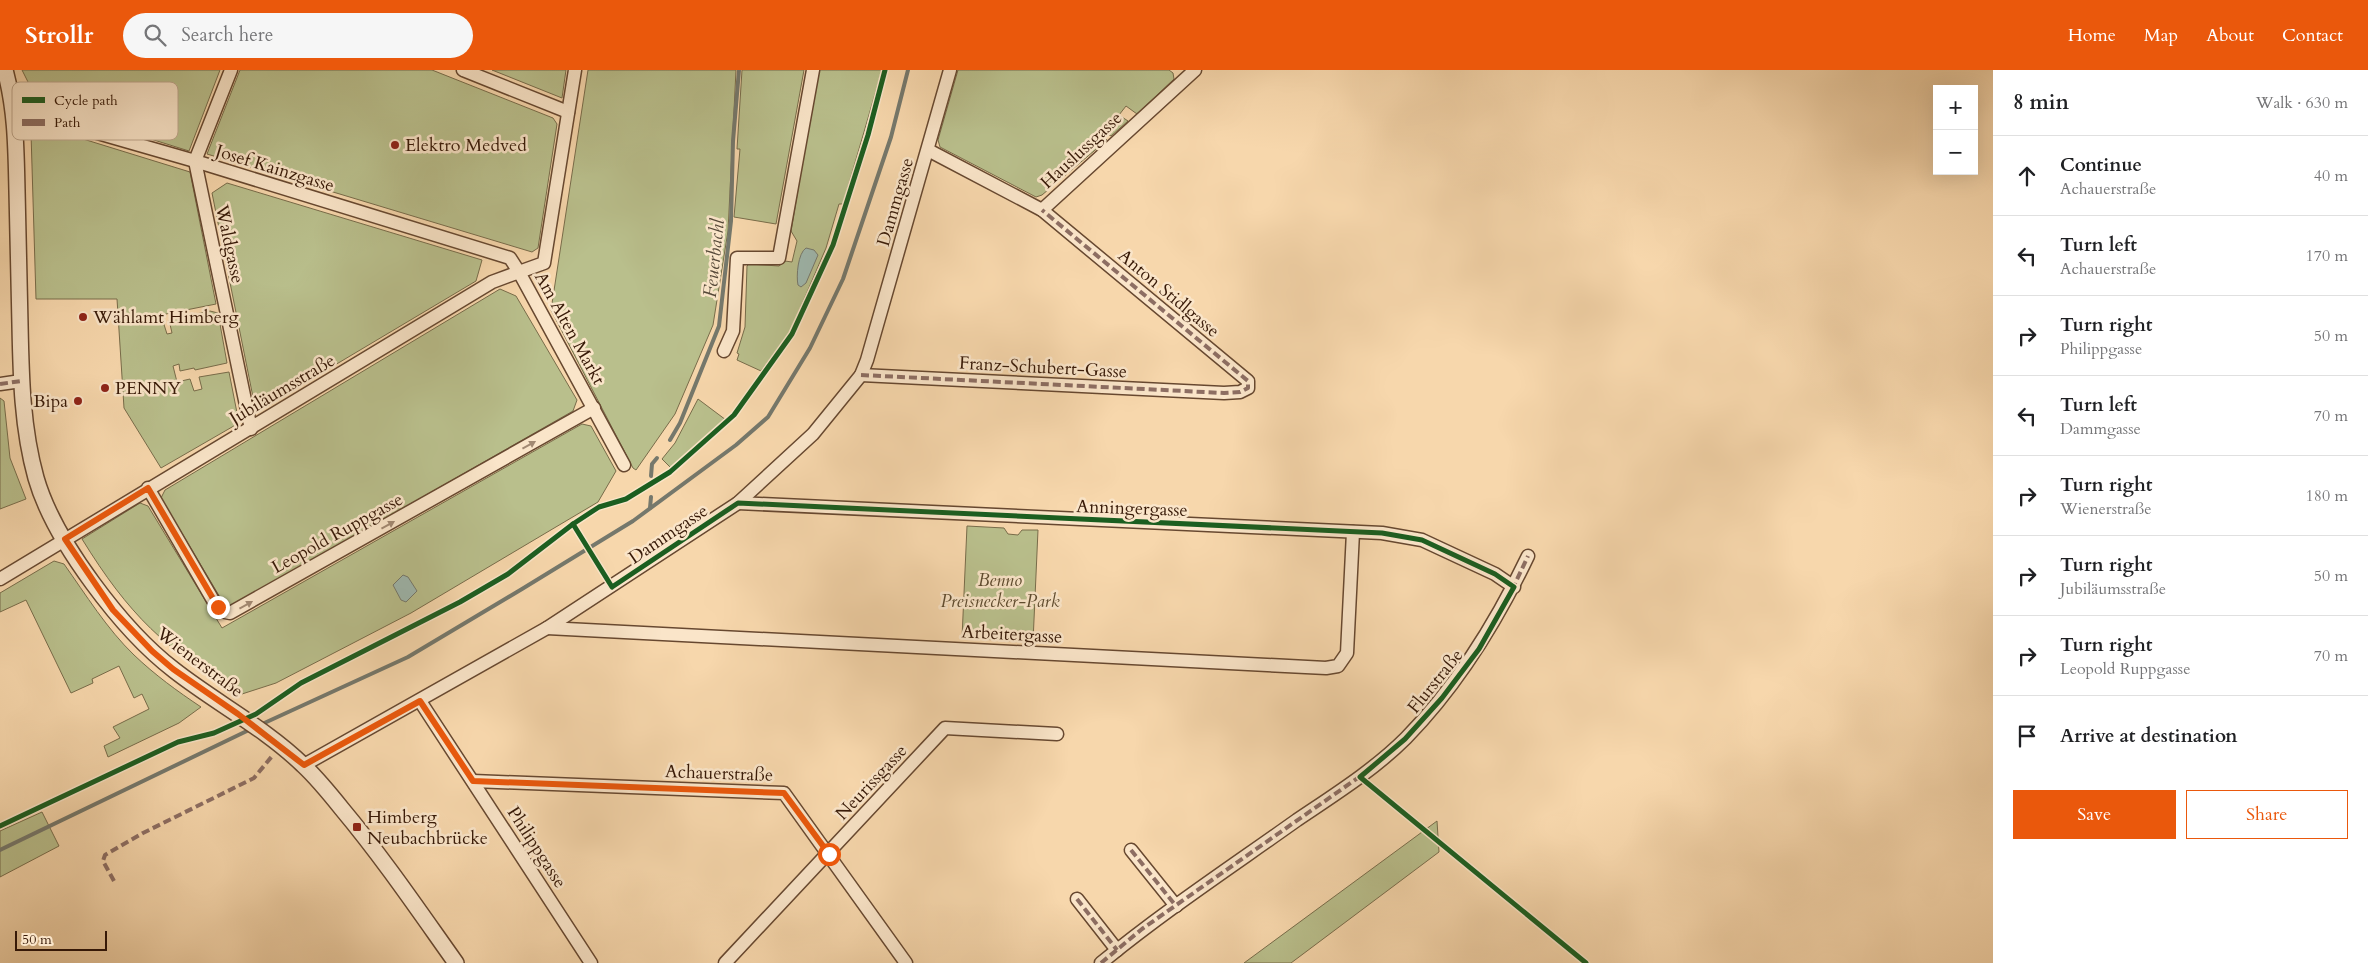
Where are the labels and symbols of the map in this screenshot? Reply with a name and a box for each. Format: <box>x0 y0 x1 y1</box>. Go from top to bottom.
legend <box>12 82 178 140</box>
text: Cycle path <box>54 91 118 110</box>
street label: Hauslussgasse <box>1035 106 1128 195</box>
text: Path <box>54 113 81 132</box>
place label: Elektro Medved <box>405 133 527 158</box>
street label: Josef Kainzgasse <box>210 138 337 198</box>
marker: Elektro Medved <box>389 139 401 151</box>
street label: Dammgasse <box>871 155 920 249</box>
street label: Waldgasse <box>209 201 250 286</box>
water label: Feuerbachl <box>697 217 731 299</box>
street label: Anton Stidlgasse <box>1113 243 1225 343</box>
street label: Am Alten Markt <box>528 267 611 390</box>
place label: Wählamt Himberg <box>92 305 240 330</box>
marker: Wählamt Himberg <box>77 311 89 323</box>
street label: Jubiläumsstraße <box>222 348 340 432</box>
street label: Franz-Schubert-Gasse <box>958 351 1128 384</box>
place label: PENNY <box>115 376 181 401</box>
marker: PENNY <box>99 382 111 394</box>
place label: Bipa <box>33 389 68 414</box>
marker: Bipa <box>72 395 84 407</box>
one-way arrow <box>523 440 536 449</box>
street label: Leopold Ruppgasse <box>267 487 407 580</box>
street label: Anningergasse <box>1076 494 1188 523</box>
street label: Dammgasse <box>624 499 713 570</box>
one-way arrow <box>381 520 395 529</box>
park label: Benno Preisnecker-Park <box>940 568 1060 614</box>
route end <box>207 596 230 619</box>
one-way arrow <box>240 600 253 609</box>
street label: Arbeitergasse <box>961 619 1063 650</box>
street label: Wienerstraße <box>150 621 248 703</box>
street label: Flurstraße <box>1402 644 1469 719</box>
street label: Neurissgasse <box>830 739 913 826</box>
street label: Achauerstraße <box>664 759 774 788</box>
street label: Philippgasse <box>501 802 572 893</box>
place label: Himberg Neubachbrücke <box>367 805 488 851</box>
marker: Himberg Neubachbrücke <box>351 821 363 833</box>
route start <box>818 843 841 866</box>
scale bar <box>15 928 108 951</box>

